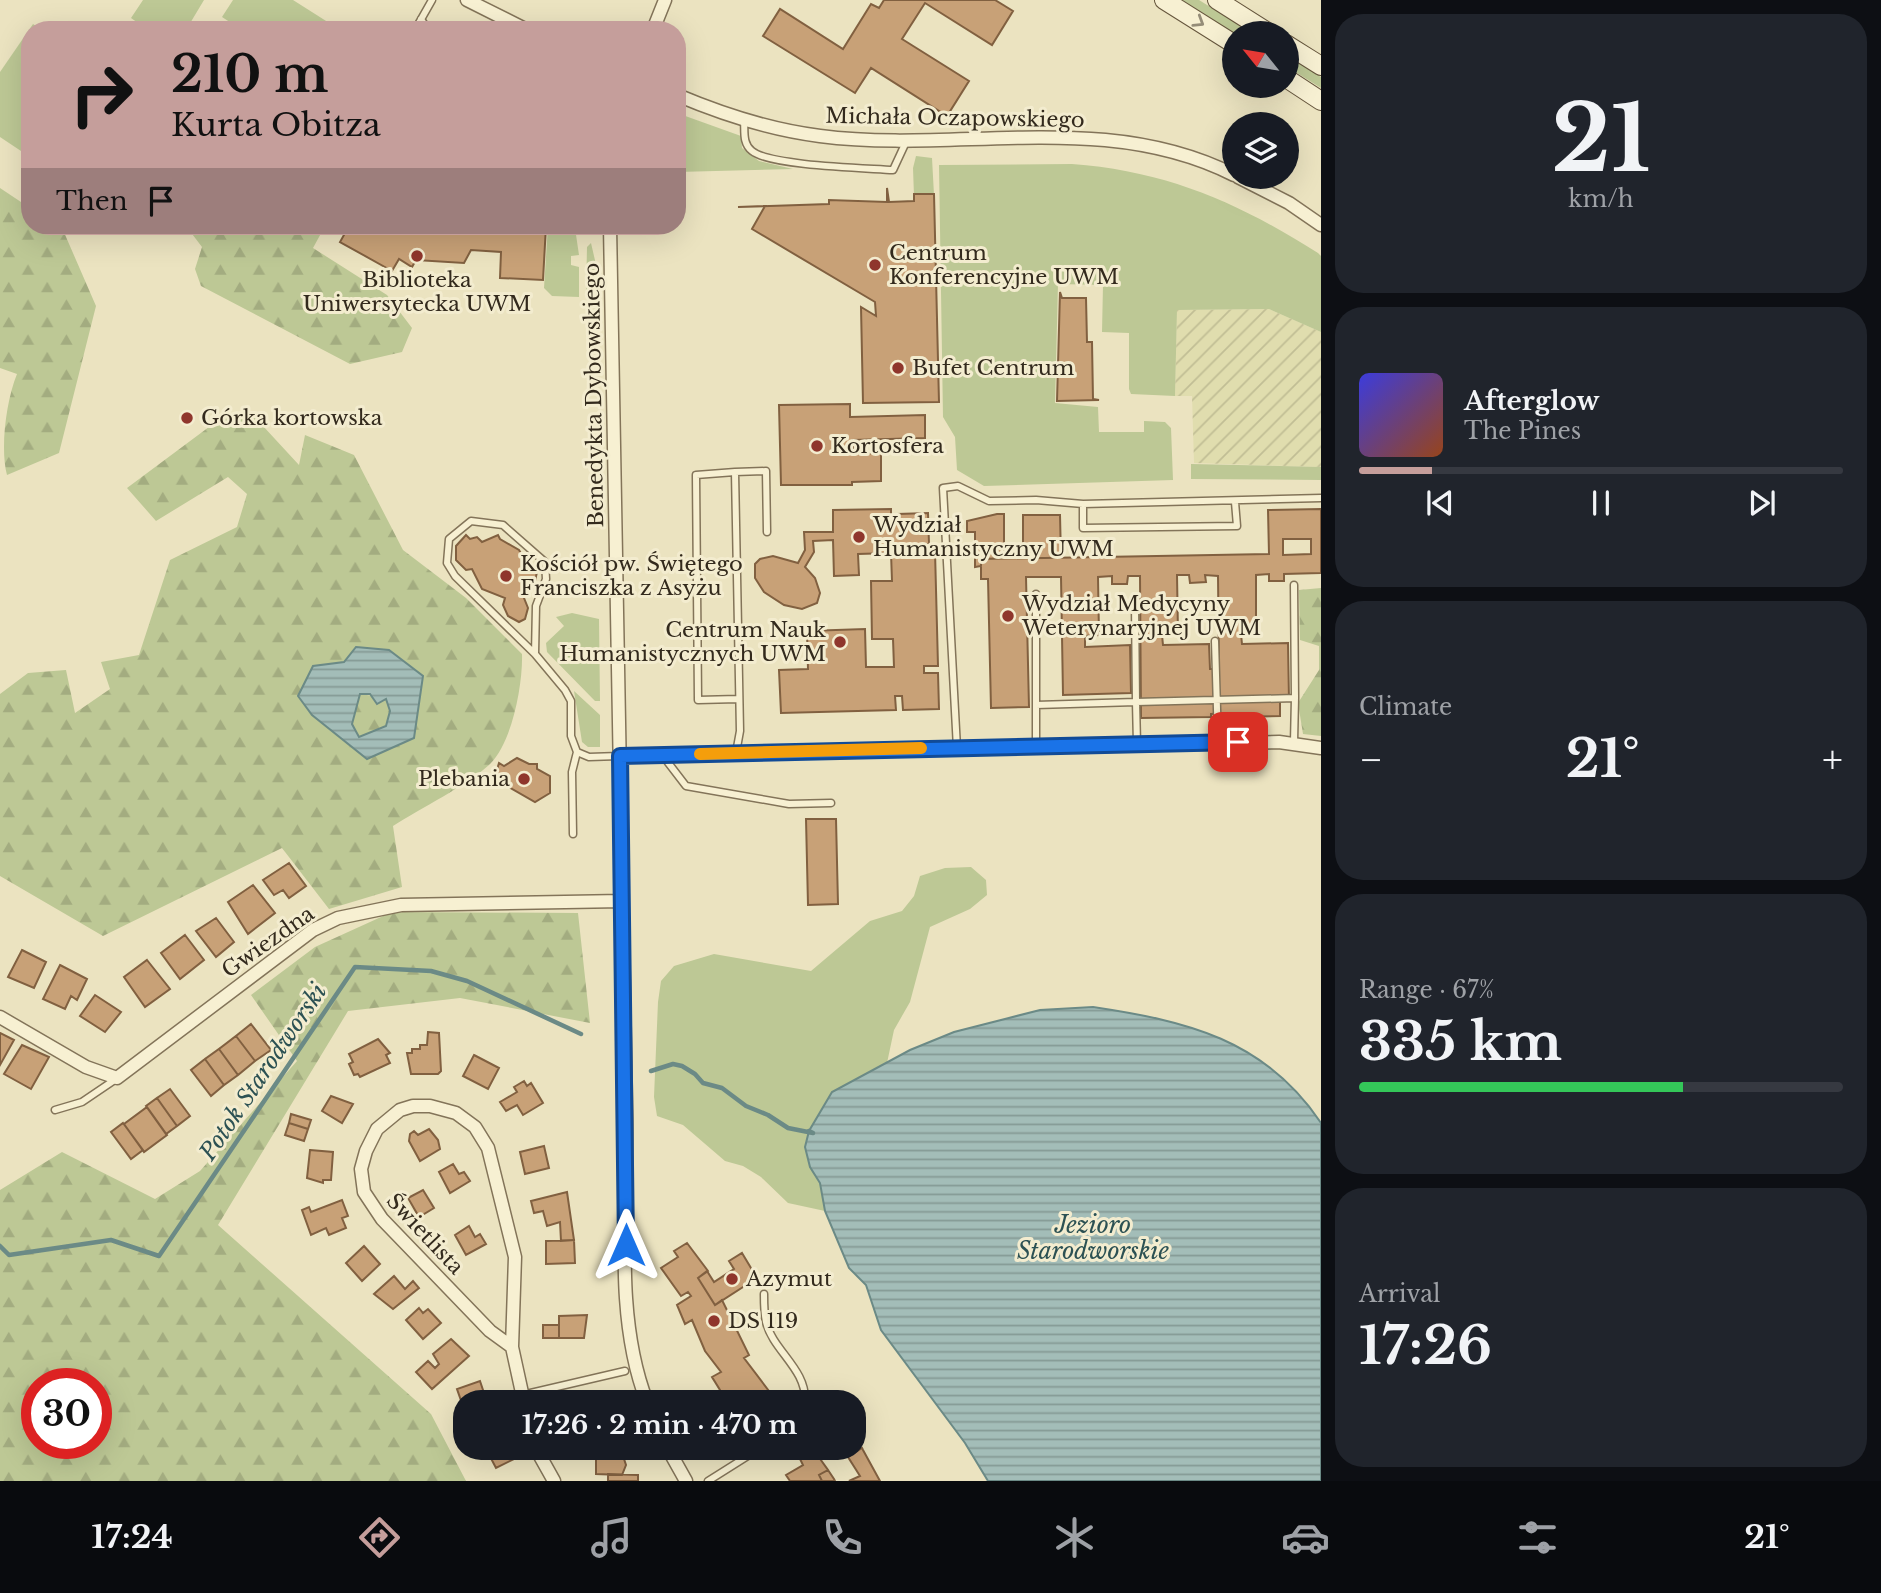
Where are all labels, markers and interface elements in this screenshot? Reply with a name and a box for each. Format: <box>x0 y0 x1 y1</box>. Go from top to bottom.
one-way arrow <box>1191 14 1204 27</box>
north arrow <box>1222 21 1298 98</box>
map controls <box>1222 21 1299 189</box>
text: 210 m <box>171 44 329 105</box>
icon: right <box>56 49 147 140</box>
text: 21 <box>1552 83 1650 196</box>
street label: Michała Oczapowskiego <box>825 103 1085 133</box>
text: Kurta Obitza <box>171 105 381 145</box>
button: layers <box>1222 112 1299 189</box>
icon: arrive <box>142 182 180 220</box>
text: Then <box>56 185 128 217</box>
text: km/h <box>1568 185 1634 213</box>
place label: Centrum Konferencyjne UWM <box>889 240 1119 290</box>
marker: Biblioteka Uniwersytecka UWM <box>409 248 425 264</box>
marker: Centrum Konferencyjne UWM <box>867 257 883 273</box>
street label: Benedykta Dybowskiego <box>579 262 609 528</box>
place label: Biblioteka Uniwersytecka UWM <box>303 267 531 317</box>
place label: Bufet Centrum <box>912 355 1075 381</box>
marker: Bufet Centrum <box>890 360 906 376</box>
text: Afterglow <box>1464 385 1600 417</box>
place label: Górka kortowska <box>201 405 383 431</box>
marker: Górka kortowska <box>179 410 195 426</box>
text: The Pines <box>1464 417 1581 445</box>
place label: Kortosfera <box>831 433 944 459</box>
marker: Kortosfera <box>809 438 825 454</box>
icon: previous <box>1421 484 1459 522</box>
icon: pause <box>1582 484 1620 522</box>
icon: next <box>1743 484 1781 522</box>
place label: Wydział Humanistyczny UWM <box>872 512 1114 562</box>
marker: Wydział Humanistyczny UWM <box>851 529 867 545</box>
place label: Kościół pw. Świętego Franciszka z Asyżu <box>520 551 743 601</box>
marker: Kościół pw. Świętego Franciszka z Asyżu <box>498 568 514 584</box>
place label: Wydział Medycyny Weterynaryjnej UWM <box>1021 591 1261 641</box>
marker: Wydział Medycyny Weterynaryjnej UWM <box>1000 608 1016 624</box>
place label: Centrum Nauk Humanistycznych UWM <box>559 617 826 667</box>
marker: Centrum Nauk Humanistycznych UWM <box>832 634 848 650</box>
text: Climate <box>1359 693 1452 721</box>
pin <box>1208 712 1268 772</box>
icon: arrive <box>1219 723 1257 761</box>
text: 21° <box>1566 727 1640 791</box>
text: − <box>1359 736 1383 783</box>
text: + <box>1822 736 1843 783</box>
place label: Plebania <box>418 766 510 792</box>
marker: Plebania <box>516 771 532 787</box>
street label: Gwiezdna <box>217 900 320 983</box>
text: Range · 67% <box>1359 976 1494 1004</box>
water label: Potok Starodworski <box>193 978 333 1166</box>
text: 335 km <box>1359 1010 1562 1074</box>
street label: Świetlista <box>381 1188 469 1280</box>
position arrow <box>589 1208 663 1282</box>
water label: Jezioro Starodworskie <box>1017 1211 1169 1265</box>
place label: Azymut <box>745 1266 832 1292</box>
marker: Azymut <box>724 1271 740 1287</box>
text: Arrival <box>1359 1280 1440 1308</box>
place label: DS 119 <box>728 1308 798 1334</box>
marker: DS 119 <box>706 1313 722 1329</box>
text: 17:26 <box>1359 1314 1492 1378</box>
speed limit sign: 30 <box>21 1368 112 1459</box>
text: 17:26 · 2 min · 470 m <box>522 1409 797 1441</box>
icon: directions <box>355 1513 404 1562</box>
icon: music <box>587 1513 636 1562</box>
icon: phone <box>818 1513 867 1562</box>
icon: climate <box>1050 1513 1099 1562</box>
icon: car <box>1281 1513 1330 1562</box>
icon: filters <box>1513 1513 1562 1562</box>
text: 17:24 <box>91 1517 173 1557</box>
text: 21° <box>1744 1517 1790 1557</box>

